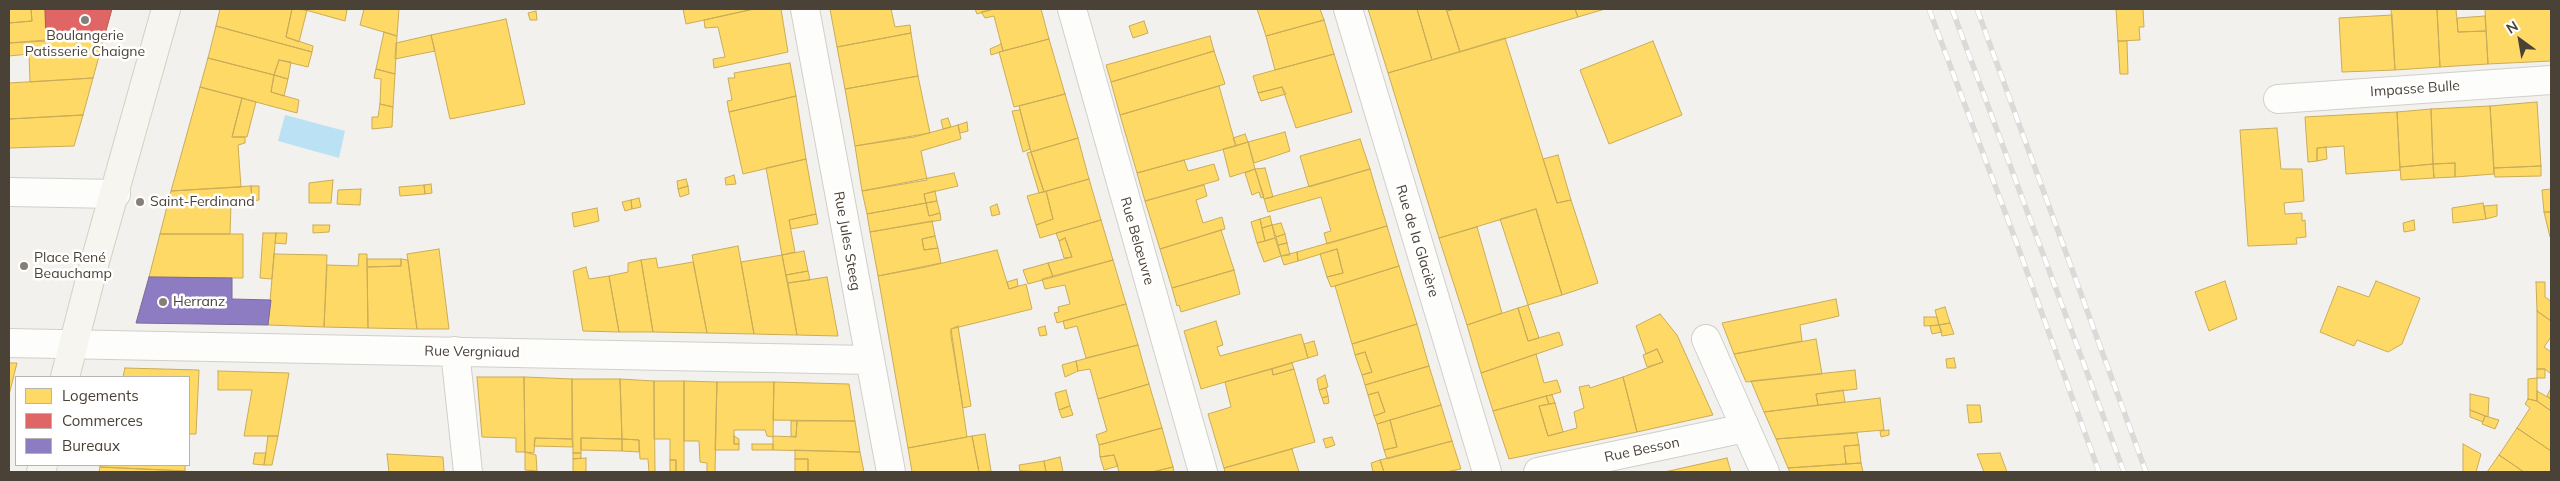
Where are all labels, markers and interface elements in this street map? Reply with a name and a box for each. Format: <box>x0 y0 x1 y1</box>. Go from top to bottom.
marker: Boulangerie Patisserie Chaigne <box>79 14 91 26</box>
north arrow <box>2495 15 2545 65</box>
text: N <box>2503 17 2521 38</box>
place label: Boulangerie Patisserie Chaigne <box>25 28 145 60</box>
street label: Impasse Bulle <box>2370 77 2460 101</box>
street label: Rue de la Glacière <box>1392 183 1442 299</box>
street label: Rue Jules Steeg <box>830 190 864 292</box>
place label: Saint-Ferdinand <box>150 194 255 210</box>
street label: Rue Belœuvre <box>1116 195 1158 287</box>
marker: Saint-Ferdinand <box>134 196 146 208</box>
place label: Place René Beauchamp <box>34 250 112 282</box>
marker: Place René Beauchamp <box>18 260 30 272</box>
place label: Herranz <box>173 294 225 310</box>
marker: Herranz <box>157 296 169 308</box>
street label: Rue Vergniaud <box>424 343 520 361</box>
legend <box>15 376 190 466</box>
text: Logements <box>62 386 139 405</box>
text: Commerces <box>62 411 143 430</box>
street label: Rue Besson <box>1603 434 1681 466</box>
text: Bureaux <box>62 436 120 455</box>

